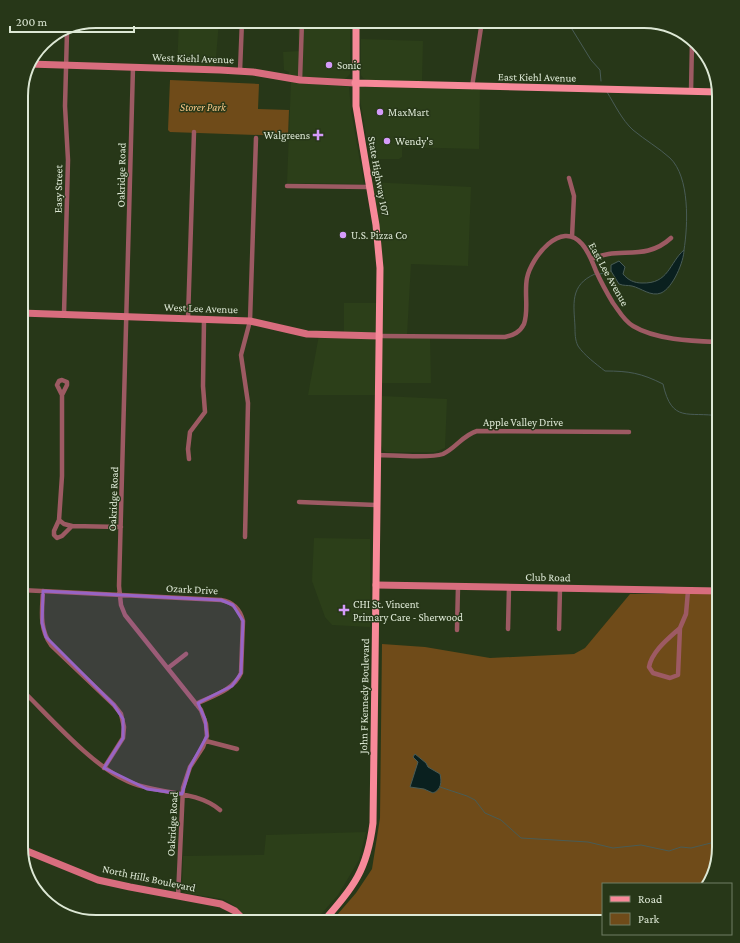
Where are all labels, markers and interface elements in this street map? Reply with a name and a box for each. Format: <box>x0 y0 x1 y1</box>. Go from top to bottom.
scale bar <box>10 8 134 34</box>
text: 200 m <box>16 15 48 29</box>
street label: West Kiehl Avenue <box>152 51 234 65</box>
place label: Sonic <box>337 59 361 71</box>
marker: Sonic <box>324 60 334 70</box>
street label: East Kiehl Avenue <box>498 70 576 84</box>
park label: Storer Park <box>180 101 227 113</box>
place label: MaxMart <box>388 106 430 118</box>
marker: MaxMart <box>375 107 385 117</box>
place label: Walgreens <box>264 129 310 142</box>
marker: Walgreens <box>313 130 323 140</box>
street label: State Highway 107 <box>365 135 392 217</box>
place label: Wendy's <box>395 135 433 148</box>
marker: Wendy's <box>382 136 392 146</box>
street label: Oakridge Road <box>114 142 129 208</box>
street label: Easy Street <box>52 164 65 213</box>
place label: U.S. Pizza Co <box>351 229 408 241</box>
marker: U.S. Pizza Co <box>338 230 348 240</box>
street label: East Lee Avenue <box>587 240 631 308</box>
street label: West Lee Avenue <box>164 301 238 315</box>
street label: Apple Valley Drive <box>483 416 563 429</box>
street label: Oakridge Road <box>106 466 121 532</box>
street label: Club Road <box>525 571 571 583</box>
street label: Ozark Drive <box>166 582 219 596</box>
place label: CHI St. Vincent Primary Care - Sherwood <box>353 598 463 624</box>
marker: CHI St. Vincent Primary Care - Sherwood <box>338 604 350 616</box>
street label: John F Kennedy Boulevard <box>357 638 372 755</box>
street label: Oakridge Road <box>164 791 181 857</box>
street label: North Hills Boulevard <box>101 862 197 894</box>
legend <box>602 883 732 935</box>
text: Road <box>638 892 663 906</box>
text: Park <box>638 912 660 926</box>

